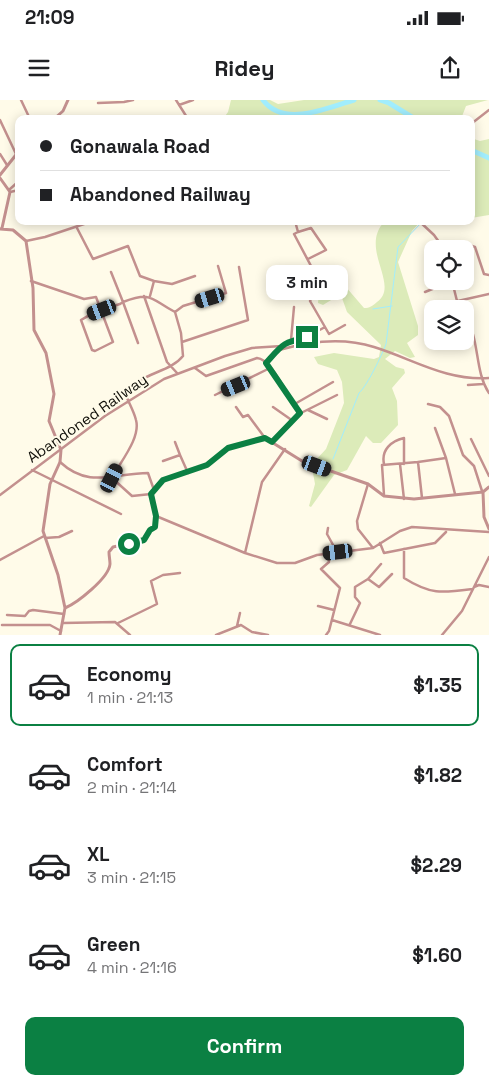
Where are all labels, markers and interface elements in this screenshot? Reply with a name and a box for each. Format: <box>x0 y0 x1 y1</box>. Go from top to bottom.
text: 21:09 <box>25 5 75 30</box>
icon: menu <box>25 54 53 82</box>
text: Ridey <box>214 54 275 82</box>
icon: share <box>436 54 464 82</box>
text: Gonawala Road <box>70 134 210 159</box>
text: Abandoned Railway <box>70 182 251 207</box>
map controls <box>424 240 474 350</box>
button: locate <box>424 240 474 290</box>
callout: 3 min <box>266 264 348 300</box>
text: 3 min <box>286 272 328 293</box>
car <box>193 286 226 310</box>
car <box>85 298 118 322</box>
button: layers <box>424 300 474 350</box>
route end <box>296 326 318 348</box>
street label: Abandoned Railway <box>23 369 151 467</box>
car <box>219 373 252 399</box>
car <box>300 454 333 478</box>
car <box>98 461 125 495</box>
route start <box>118 533 140 555</box>
car <box>322 543 353 561</box>
text: Economy <box>87 662 171 687</box>
icon: car <box>27 663 72 708</box>
text: $1.35 <box>413 673 462 698</box>
text: 1 min · 21:13 <box>87 687 173 708</box>
text: Comfort <box>87 752 163 777</box>
icon: car <box>27 753 72 798</box>
text: $1.82 <box>414 763 462 788</box>
text: 2 min · 21:14 <box>87 777 177 798</box>
text: XL <box>87 842 110 867</box>
icon: car <box>27 843 72 888</box>
text: $2.29 <box>411 853 462 878</box>
text: 3 min · 21:15 <box>87 867 176 888</box>
text: Green <box>87 932 140 957</box>
icon: car <box>27 933 72 978</box>
text: $1.60 <box>412 943 462 968</box>
text: 4 min · 21:16 <box>87 957 177 978</box>
button: Confirm <box>25 1017 464 1075</box>

